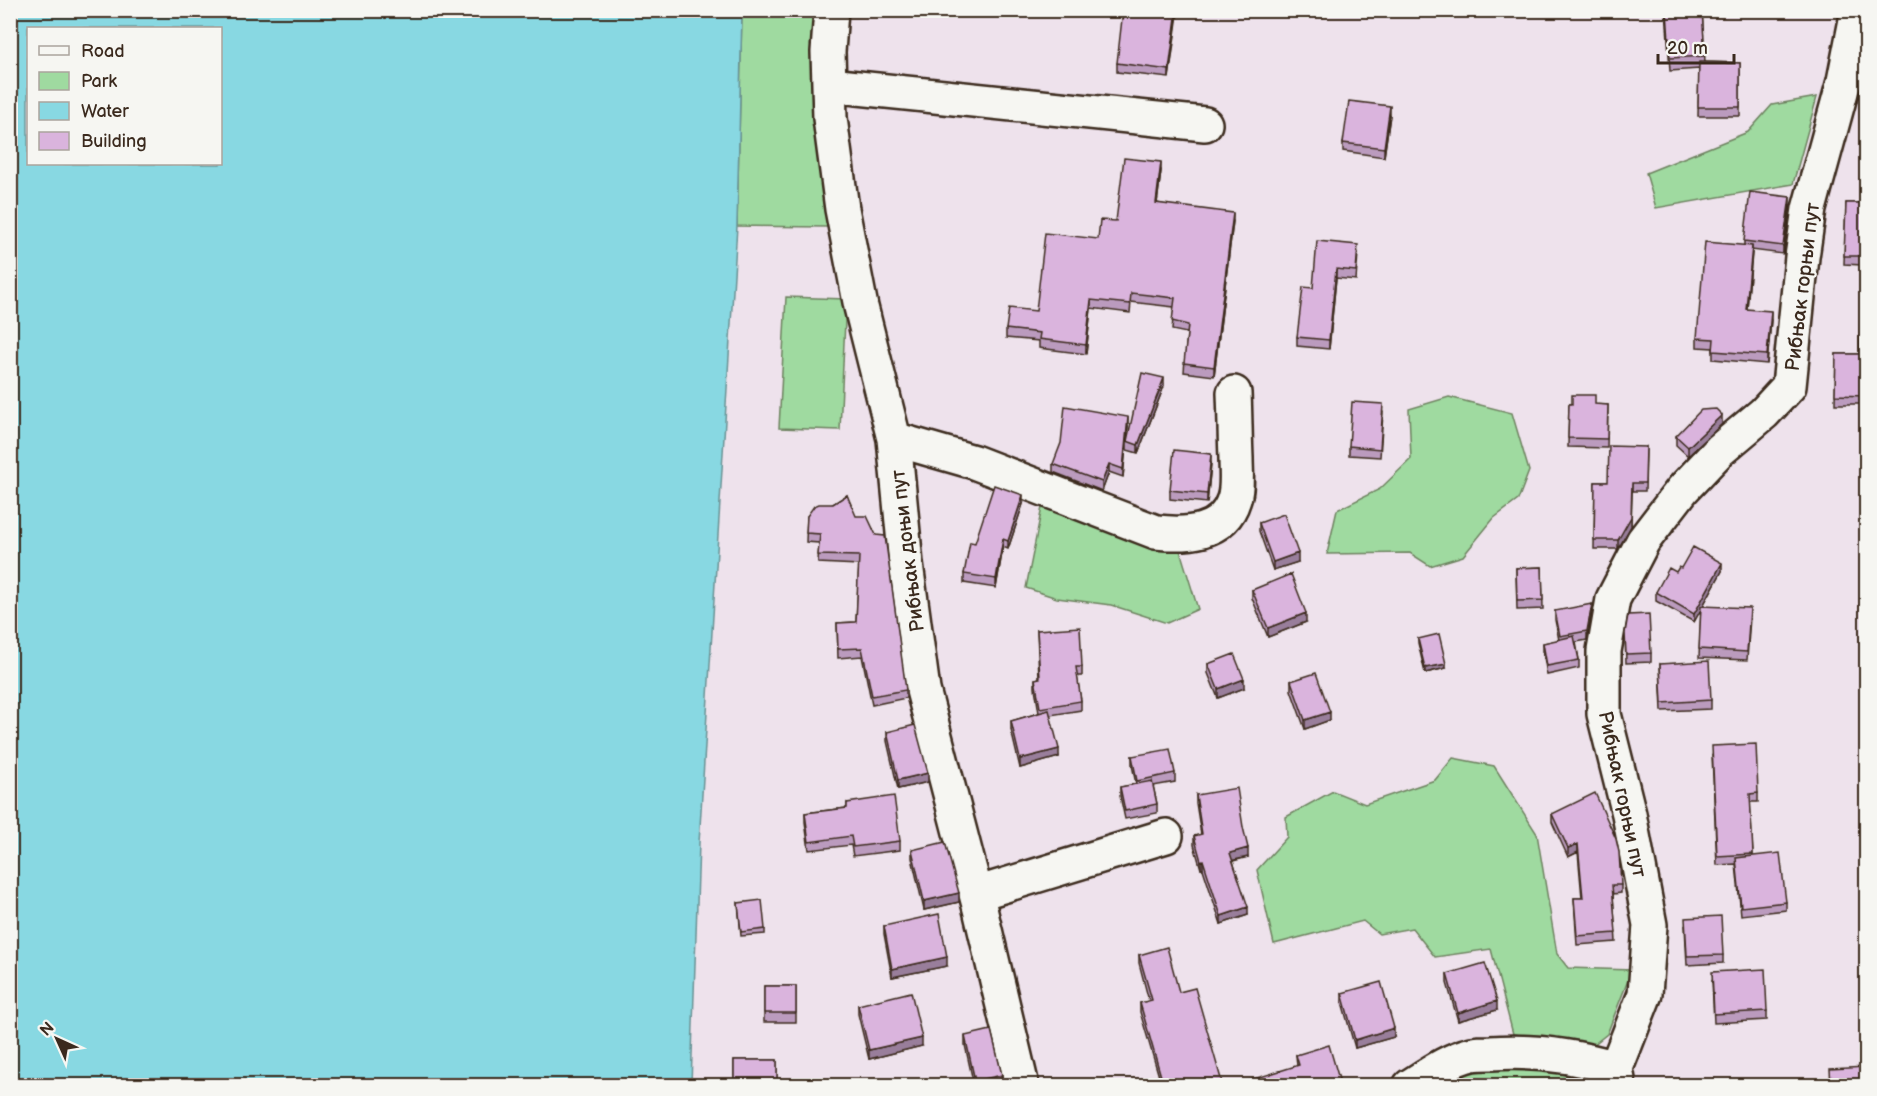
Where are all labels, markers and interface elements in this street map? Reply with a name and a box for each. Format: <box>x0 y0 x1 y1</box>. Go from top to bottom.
legend <box>27 27 222 165</box>
scale bar <box>1658 27 1734 65</box>
text: 20 m <box>1667 38 1708 59</box>
text: Road <box>81 41 125 62</box>
text: Park <box>81 71 117 92</box>
text: Water <box>81 101 129 122</box>
text: Building <box>81 131 147 152</box>
street label: Рибњак горњи пут <box>1781 201 1825 373</box>
street label: Рибњак доњи пут <box>886 468 930 633</box>
street label: Рибњак горњи пут <box>1593 709 1652 880</box>
north arrow <box>27 1009 87 1069</box>
text: N <box>36 1018 58 1040</box>

